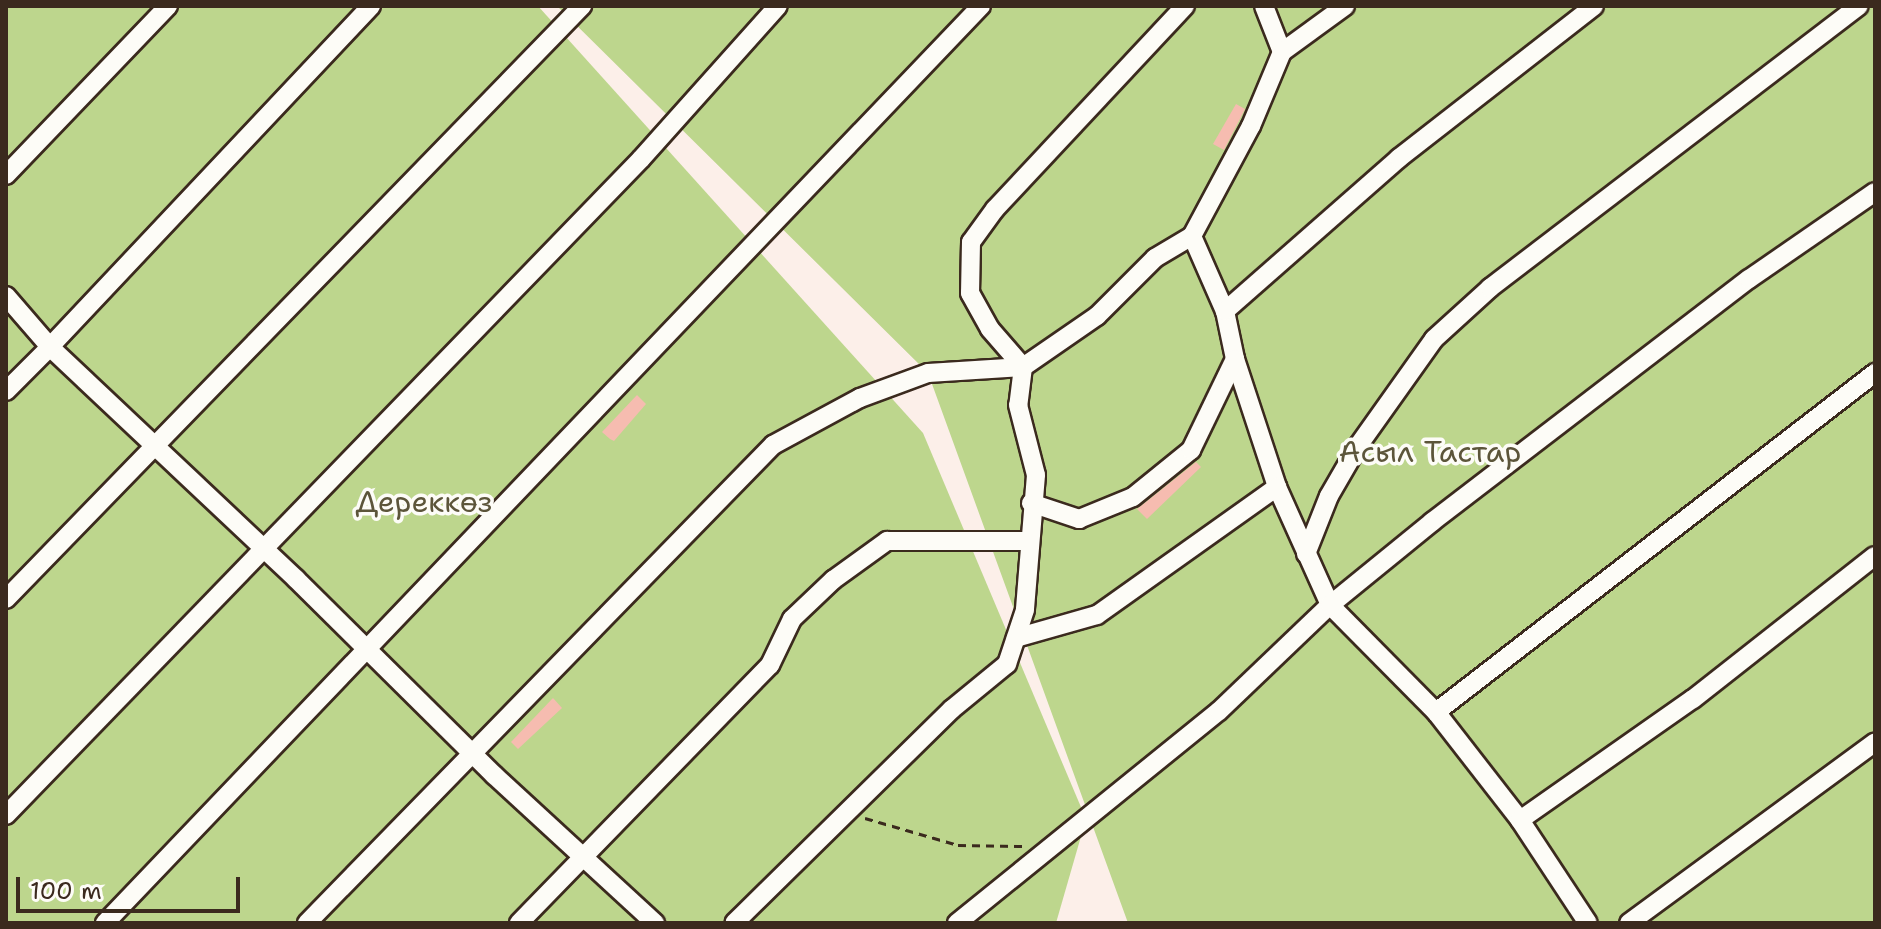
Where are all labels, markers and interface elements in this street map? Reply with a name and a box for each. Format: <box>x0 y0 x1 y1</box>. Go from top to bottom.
park label: Асыл Тастар <box>1339 434 1521 470</box>
park label: Дереккөз <box>356 484 492 520</box>
scale bar <box>20 861 244 911</box>
text: 100 m <box>30 875 102 907</box>

